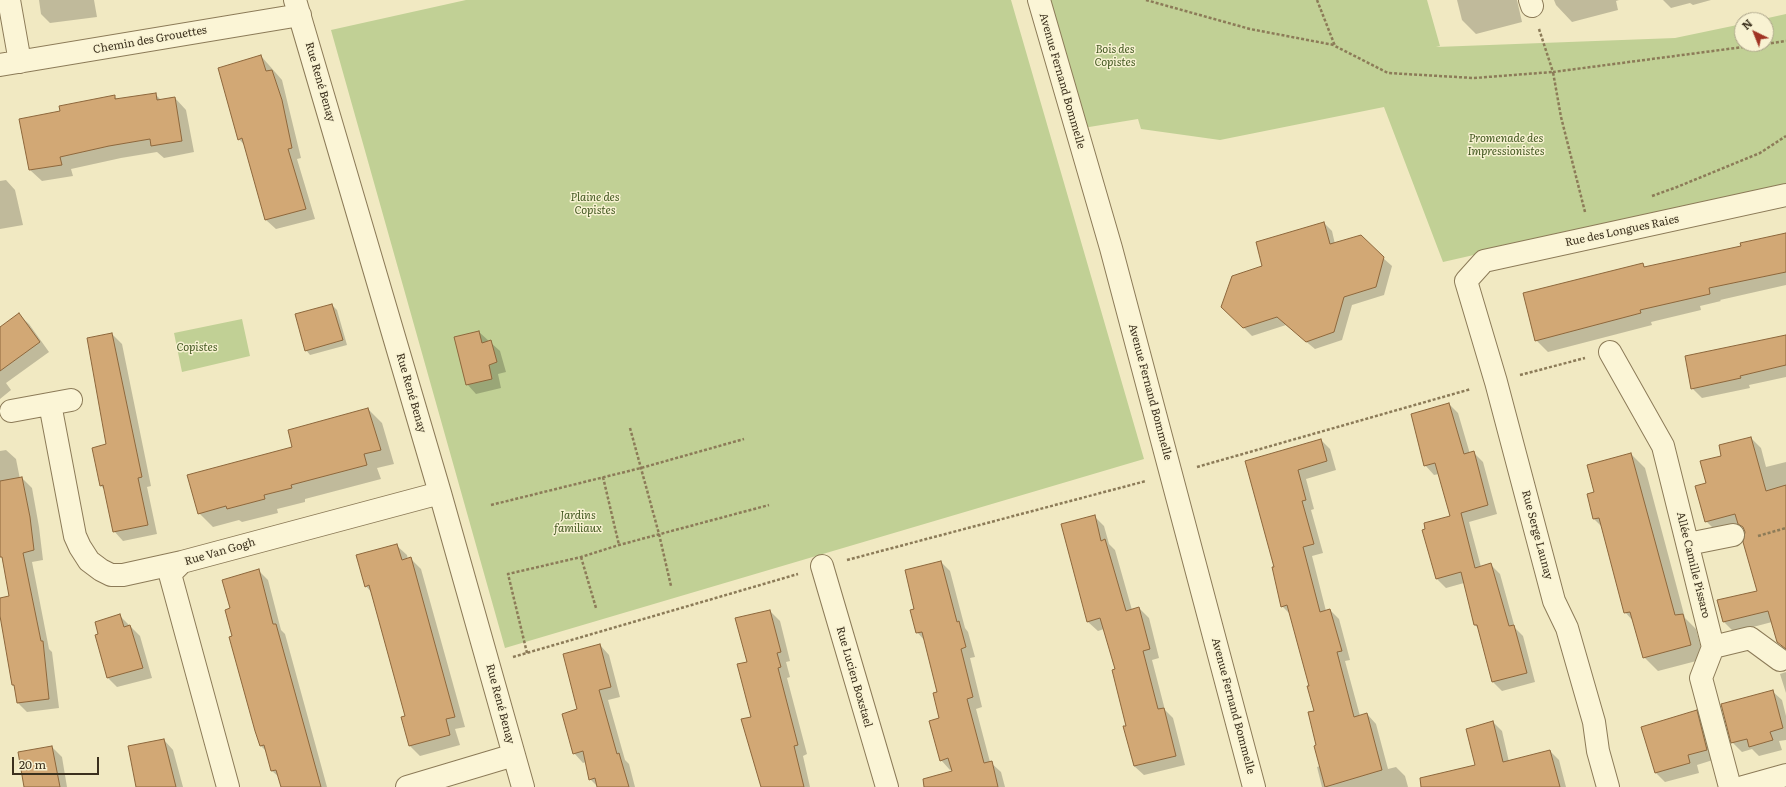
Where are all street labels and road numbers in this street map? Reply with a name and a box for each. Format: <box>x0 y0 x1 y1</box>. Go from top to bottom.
street label: Avenue Fernand Bommelle <box>1036 12 1088 150</box>
street label: Chemin des Grouettes <box>92 24 208 56</box>
street label: Rue René Benay <box>302 41 338 123</box>
street label: Rue des Longues Raies <box>1564 212 1680 250</box>
street label: Avenue Fernand Bommelle <box>1125 322 1175 462</box>
street label: Rue René Benay <box>393 352 429 434</box>
street label: Rue Serge Launay <box>1519 489 1555 581</box>
street label: Allée Camille Pissaro <box>1673 510 1713 620</box>
street label: Rue Van Gogh <box>183 536 257 568</box>
street label: Rue Lucien Boxstael <box>833 625 875 729</box>
street label: Avenue Fernand Bommelle <box>1208 636 1258 776</box>
street label: Rue René Benay <box>483 662 517 746</box>

